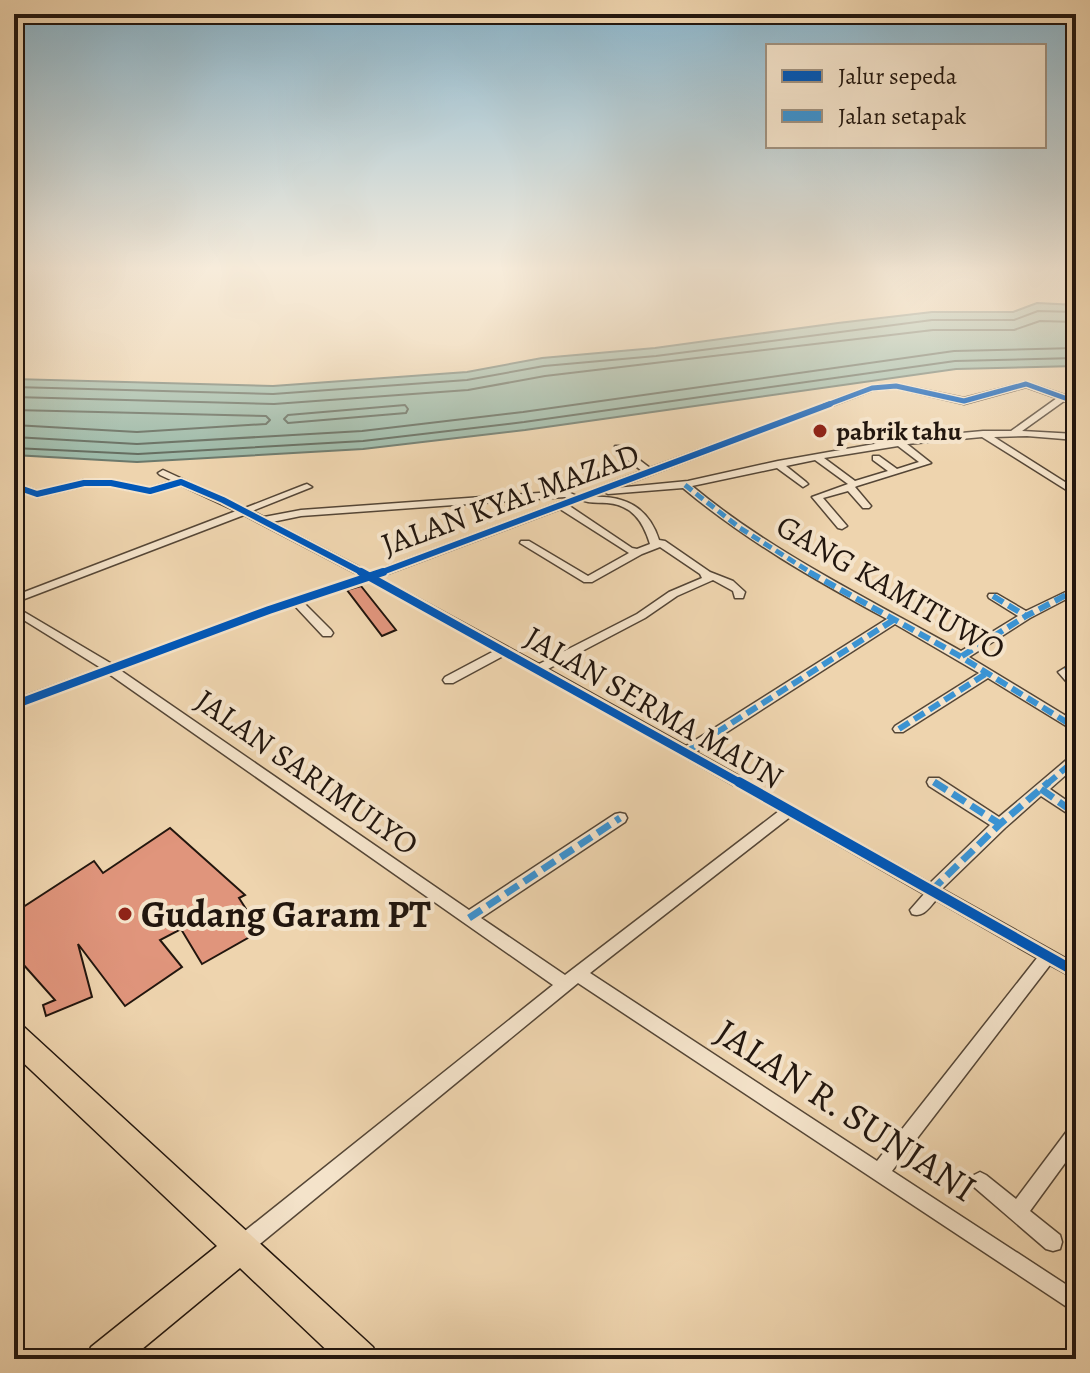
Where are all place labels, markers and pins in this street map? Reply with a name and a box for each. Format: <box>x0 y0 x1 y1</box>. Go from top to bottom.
place label: pabrik tahu <box>836 414 962 449</box>
marker: pabrik tahu <box>811 422 829 440</box>
place label: Gudang Garam PT <box>141 888 431 940</box>
marker: Gudang Garam PT <box>116 905 134 923</box>

